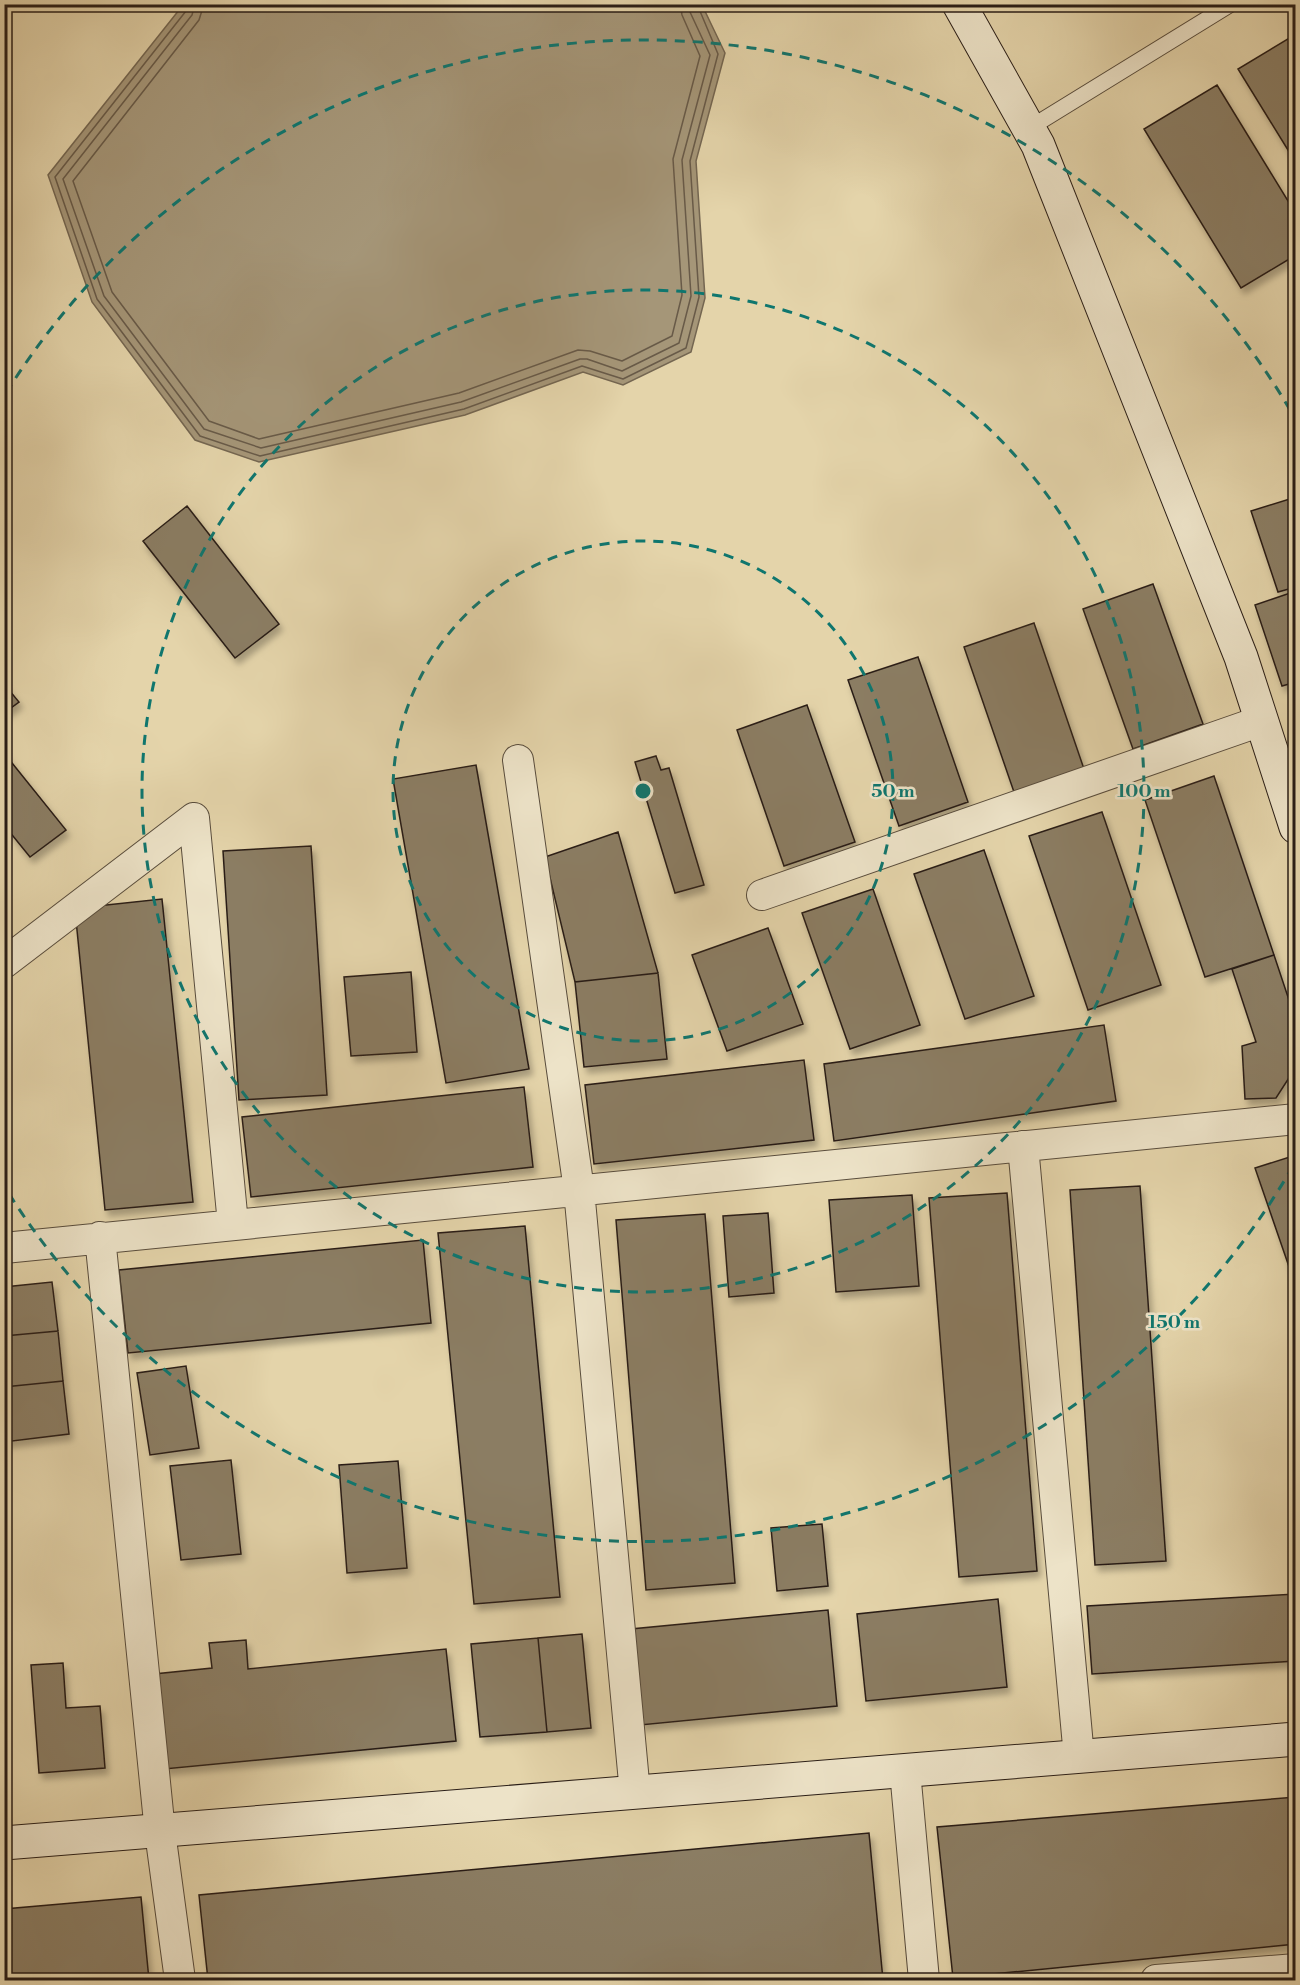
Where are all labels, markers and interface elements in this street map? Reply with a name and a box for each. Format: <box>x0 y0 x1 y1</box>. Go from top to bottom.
text: 50 m <box>871 780 915 803</box>
text: 100 m <box>1117 780 1171 803</box>
centre of rings <box>633 781 653 801</box>
text: 150 m <box>1148 1311 1201 1334</box>

